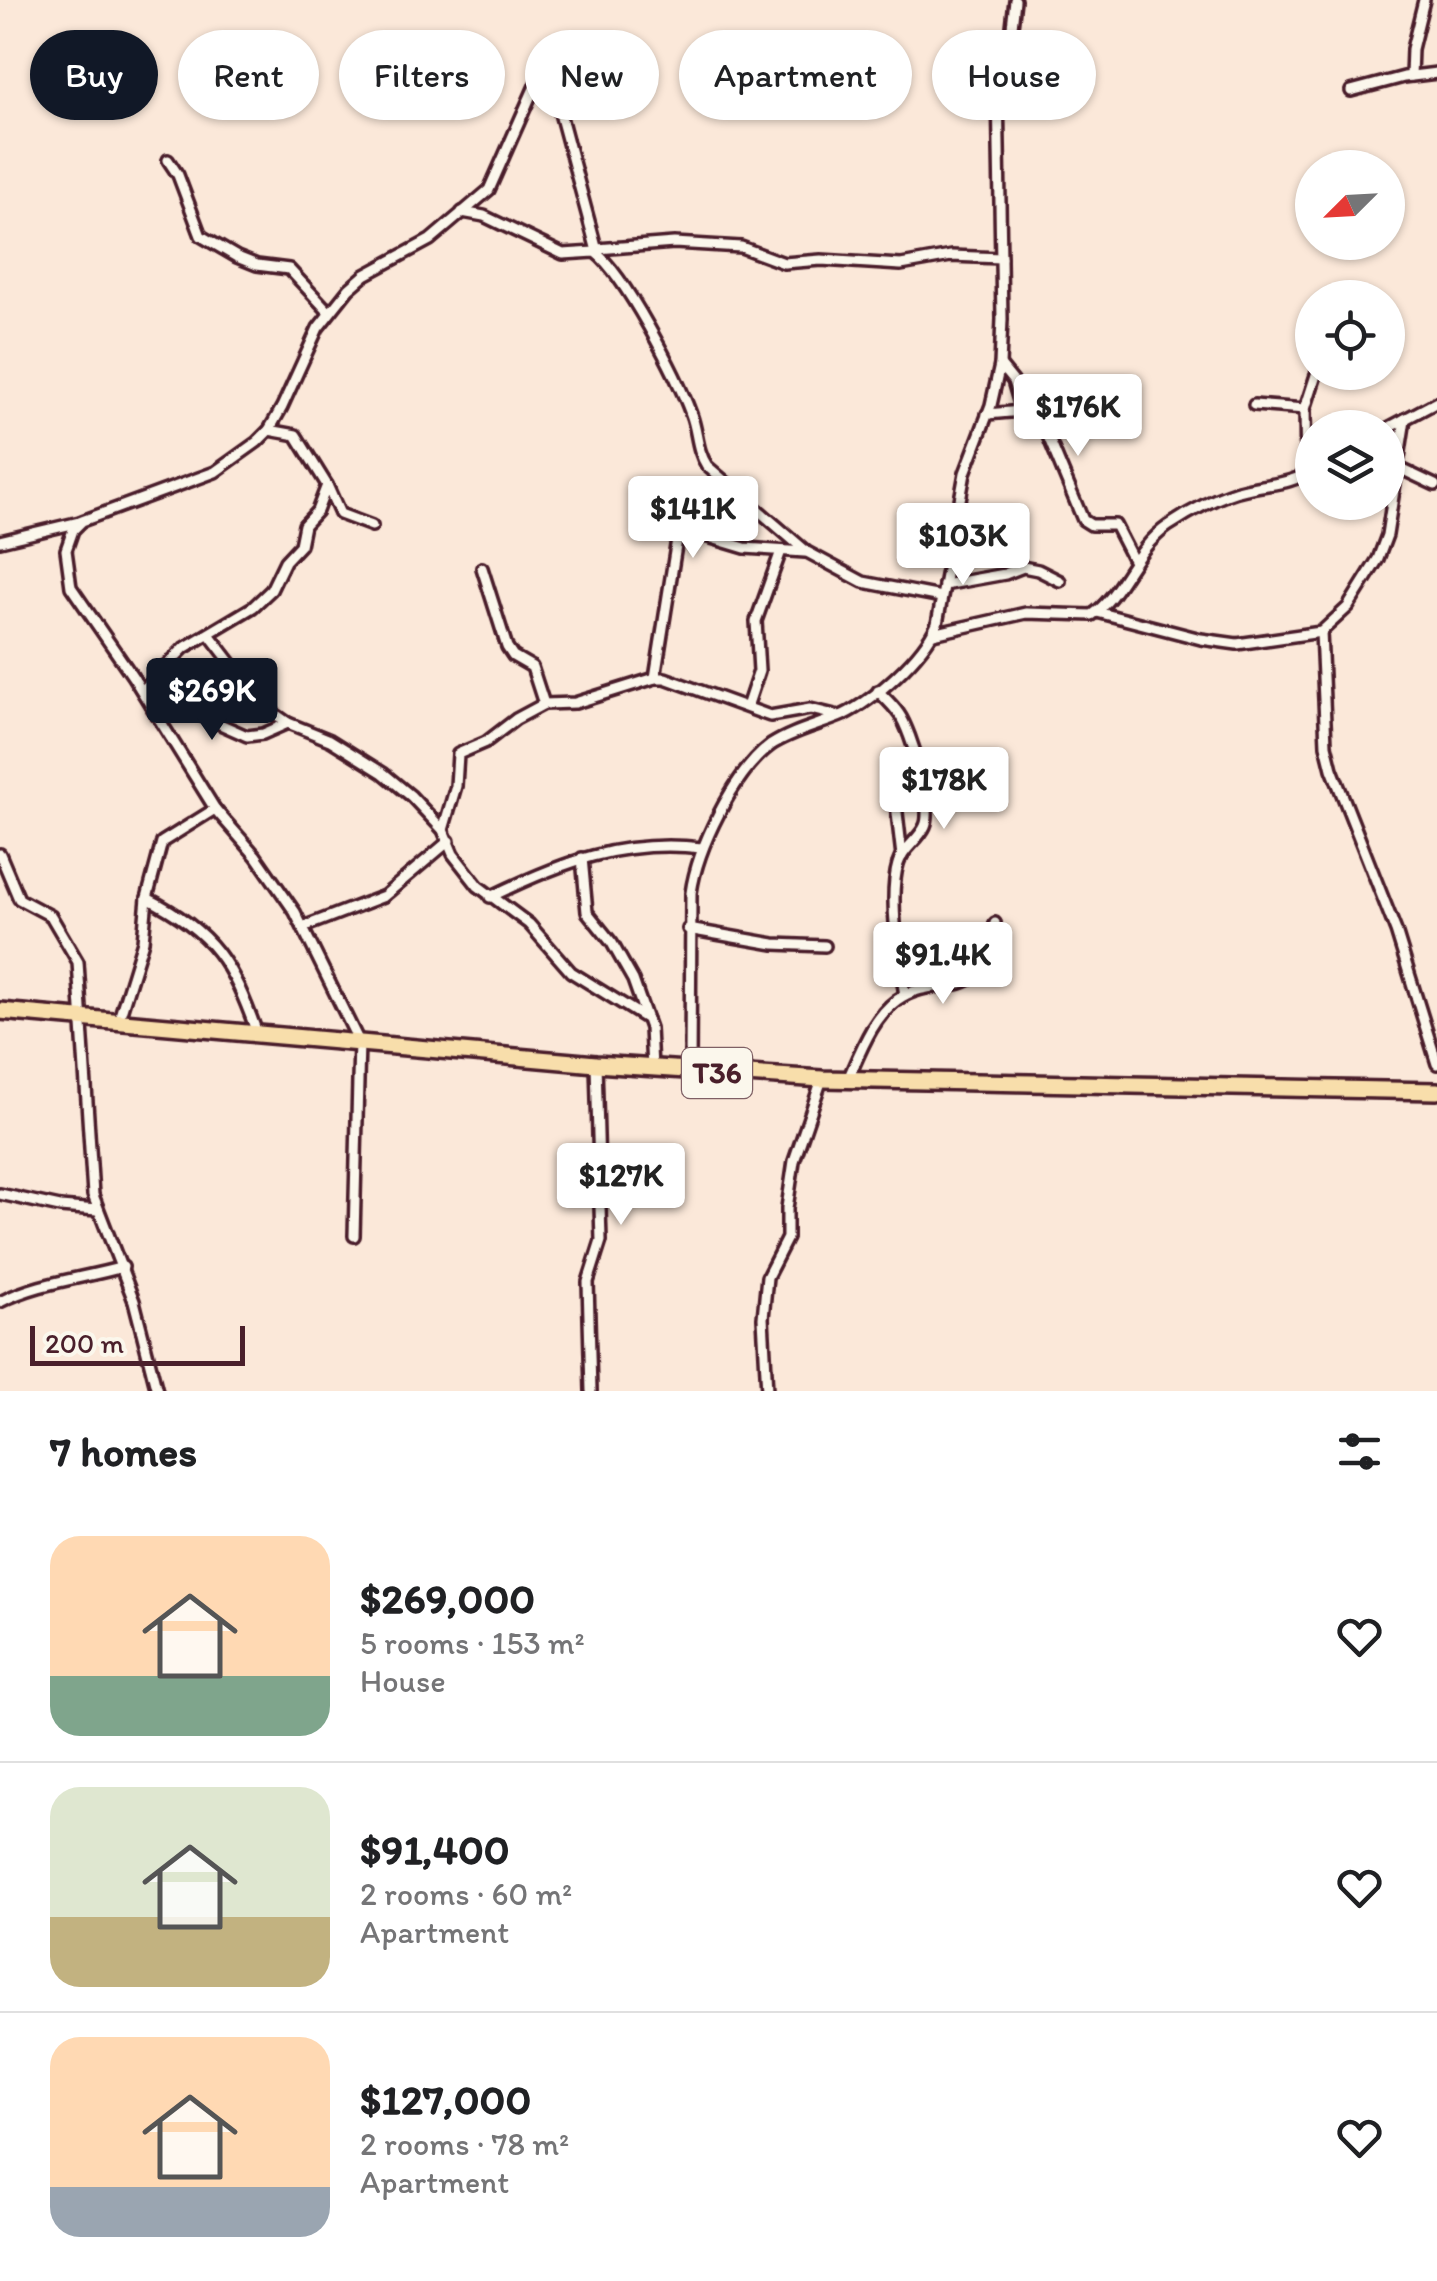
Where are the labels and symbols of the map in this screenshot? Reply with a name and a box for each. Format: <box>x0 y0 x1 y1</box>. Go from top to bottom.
north arrow <box>1295 150 1405 260</box>
pin: $176K <box>1008 374 1148 459</box>
pin: $141K <box>623 476 763 561</box>
pin: $103K <box>893 503 1033 588</box>
pin: $269K <box>142 658 282 743</box>
pin: $178K <box>874 747 1014 832</box>
pin: $91.4K <box>862 922 1024 1007</box>
road number: T36 <box>682 1048 752 1098</box>
pin: $127K <box>551 1143 691 1228</box>
scale bar <box>30 1321 245 1366</box>

